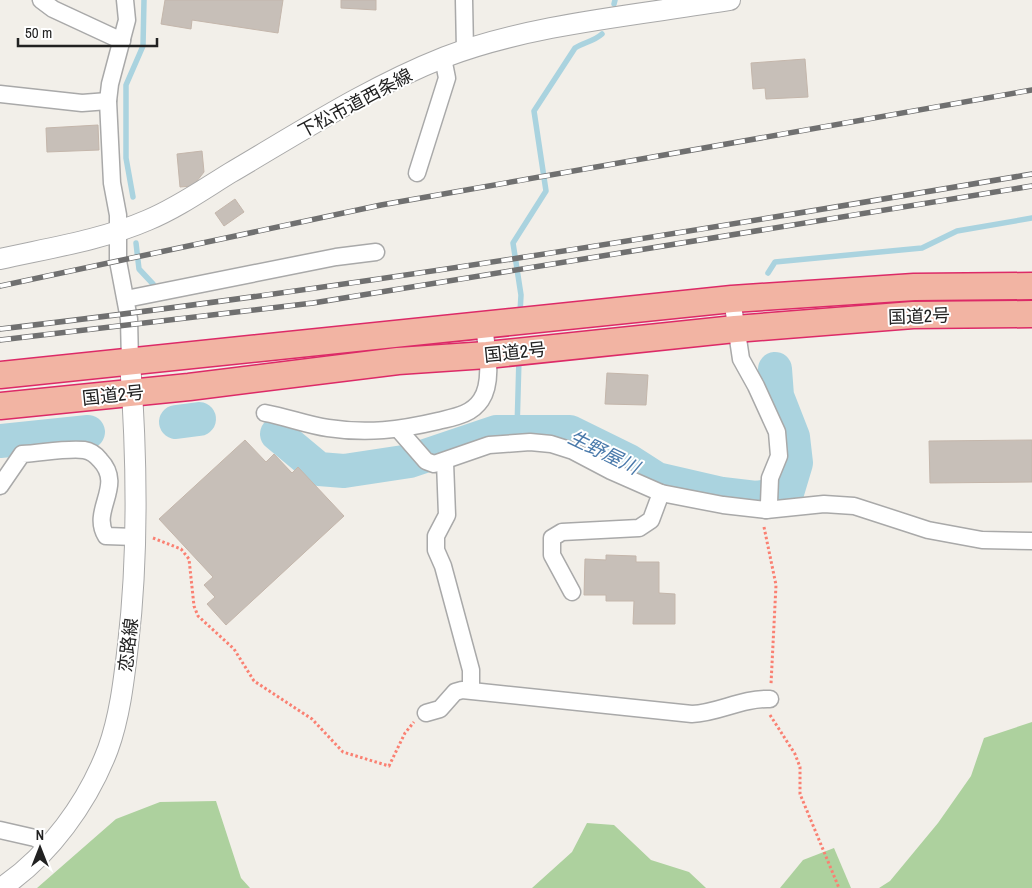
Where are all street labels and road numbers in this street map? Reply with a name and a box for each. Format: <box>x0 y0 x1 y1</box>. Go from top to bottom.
street label: 下松市道西条線 <box>294 62 416 144</box>
street label: 国道2号 <box>887 302 951 330</box>
street label: 国道2号 <box>483 336 547 368</box>
street label: 国道2号 <box>81 379 145 411</box>
street label: 恋路線 <box>112 617 144 673</box>

